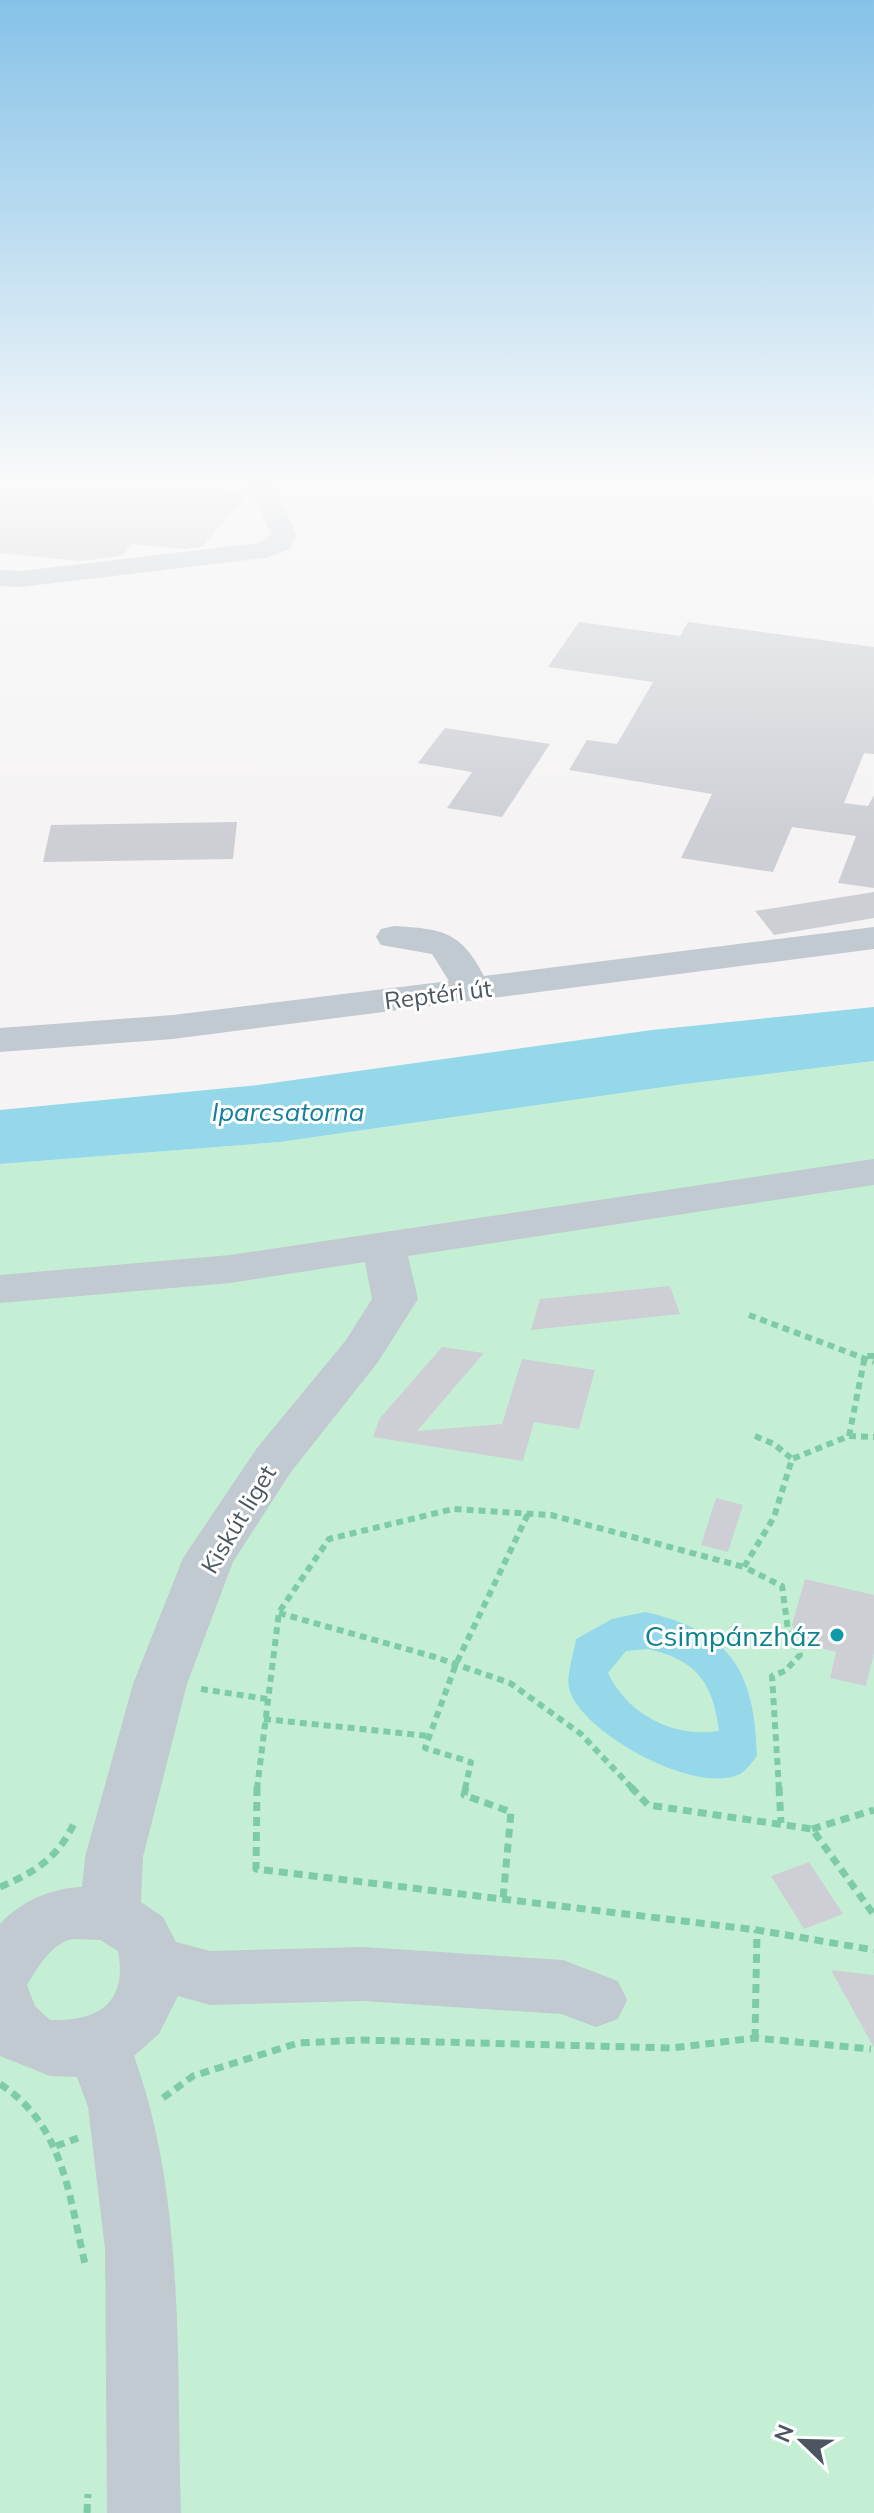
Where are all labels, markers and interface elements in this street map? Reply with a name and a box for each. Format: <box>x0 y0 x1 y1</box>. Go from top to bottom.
street label: Reptéri út <box>383 973 493 1015</box>
water label: Iparcsatorna <box>212 1095 364 1128</box>
street label: Kiskút liget <box>194 1459 282 1579</box>
place label: Csimpánzház <box>645 1618 821 1653</box>
marker: Csimpánzház <box>828 1626 846 1644</box>
north arrow <box>762 2401 842 2481</box>
text: N <box>767 2420 800 2446</box>

